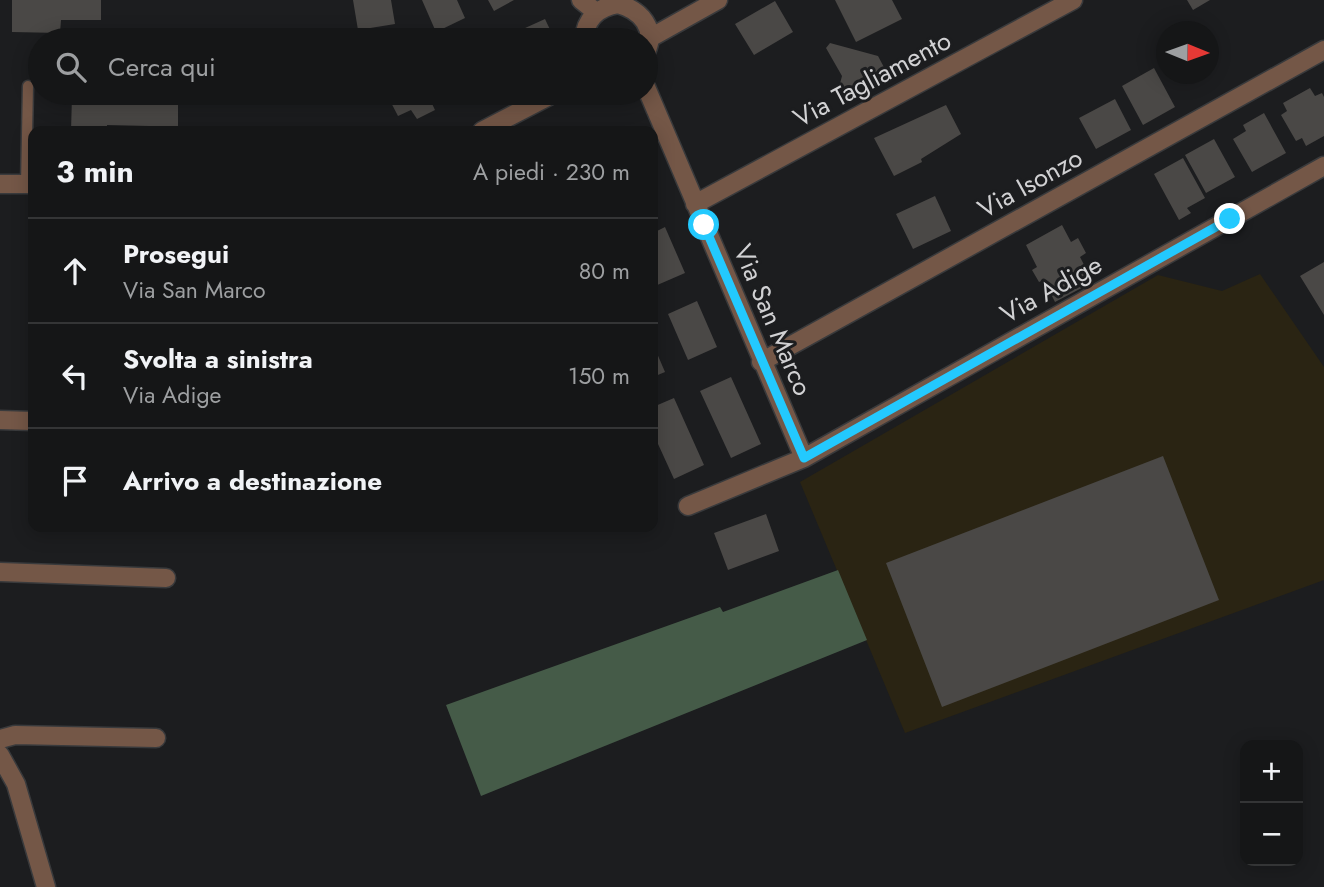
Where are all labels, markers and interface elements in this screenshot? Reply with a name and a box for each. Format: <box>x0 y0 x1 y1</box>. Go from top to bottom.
street label: Via Tagliamento <box>786 21 958 137</box>
north arrow <box>1156 21 1219 84</box>
search box <box>28 28 658 105</box>
icon: search <box>52 48 90 86</box>
text: Cerca qui <box>108 48 216 86</box>
street label: Via Isonzo <box>971 139 1089 227</box>
text: 3 min <box>56 150 134 193</box>
text: A piedi · 230 m <box>473 155 630 189</box>
route end <box>1214 203 1245 234</box>
route start <box>688 209 719 240</box>
text: Prosegui <box>123 235 229 273</box>
street label: Via San Marco <box>724 238 822 402</box>
street label: Via Adige <box>993 245 1109 333</box>
icon: ahead <box>56 252 94 290</box>
text: 80 m <box>579 254 630 288</box>
text: Via San Marco <box>123 273 266 307</box>
text: Svolta a sinistra <box>123 340 313 378</box>
icon: left <box>56 357 94 395</box>
text: 150 m <box>568 359 630 393</box>
text: Via Adige <box>123 378 221 412</box>
icon: arrive <box>56 462 94 500</box>
text: Arrivo a destinazione <box>123 462 382 500</box>
map controls <box>1240 740 1303 866</box>
button: + <box>1240 740 1303 803</box>
button: − <box>1240 803 1303 866</box>

